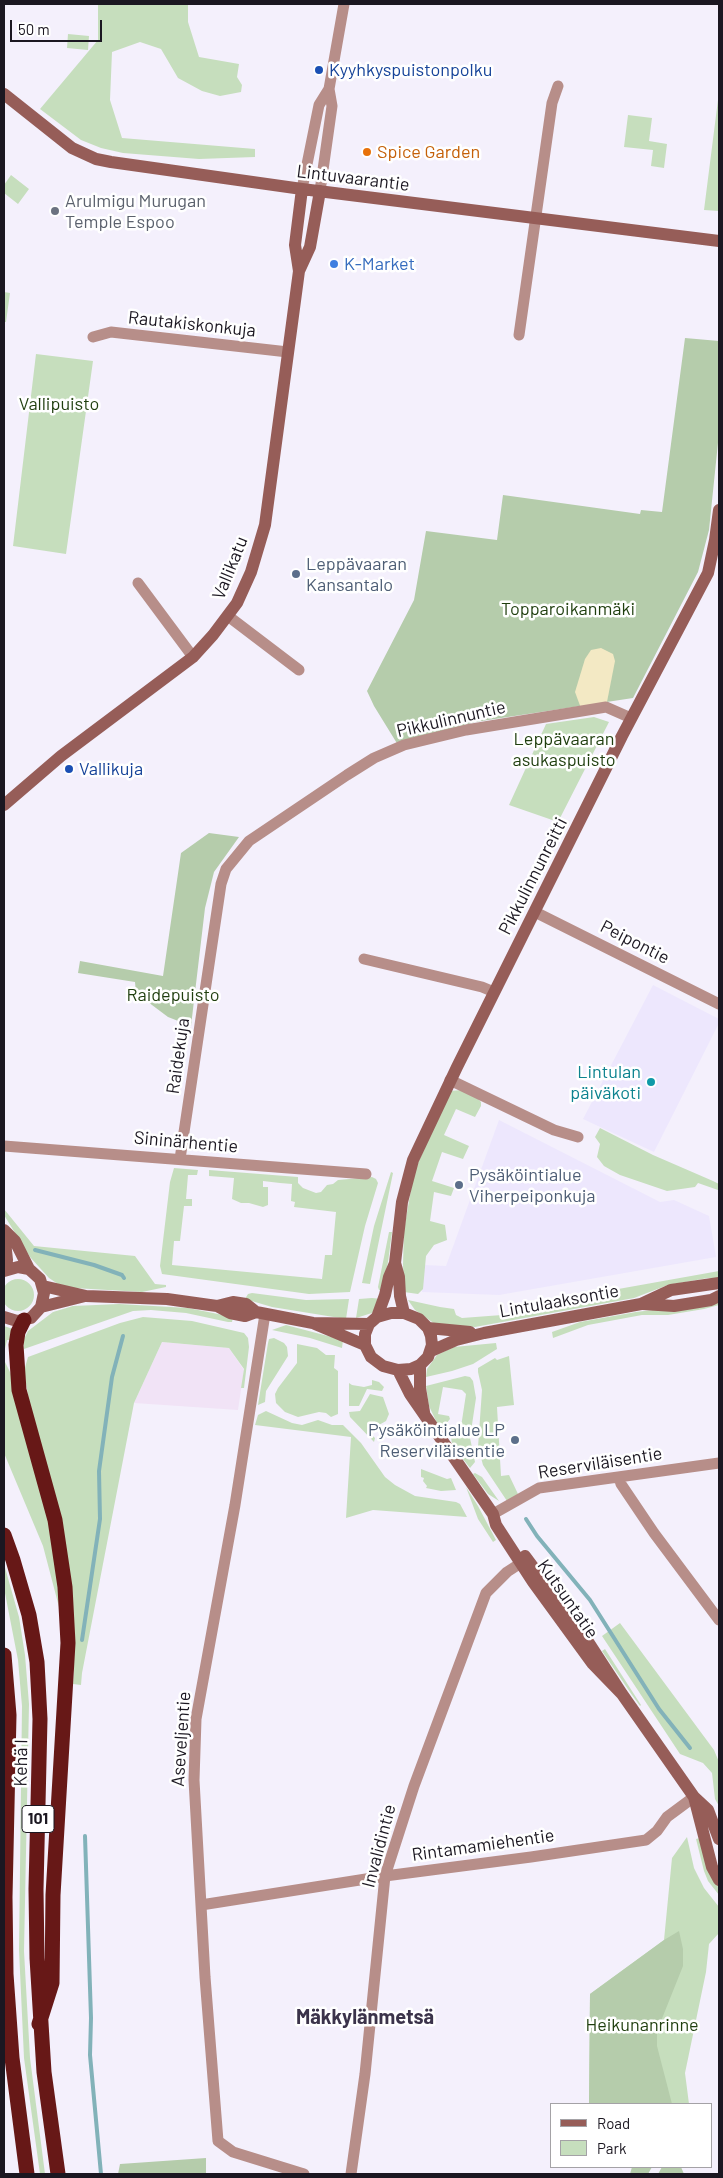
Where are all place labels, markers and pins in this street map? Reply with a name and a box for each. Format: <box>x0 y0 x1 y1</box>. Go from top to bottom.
place label: Kyyhkyspuistonpolku <box>329 59 492 81</box>
marker: Kyyhkyspuistonpolku <box>313 64 325 76</box>
place label: Spice Garden <box>377 141 480 163</box>
marker: Spice Garden <box>361 146 373 158</box>
place label: Arulmigu Murugan Temple Espoo <box>65 190 206 232</box>
marker: Arulmigu Murugan Temple Espoo <box>49 205 61 217</box>
place label: K-Market <box>344 253 415 275</box>
marker: K-Market <box>328 258 340 270</box>
place label: Leppävaaran Kansantalo <box>306 553 407 596</box>
marker: Leppävaaran Kansantalo <box>290 568 302 580</box>
place label: Vallikuja <box>79 758 143 780</box>
marker: Vallikuja <box>63 763 75 775</box>
place label: Lintulan päiväkoti <box>570 1061 641 1104</box>
marker: Lintulan päiväkoti <box>645 1076 657 1088</box>
place label: Pysäköintialue Viherpeiponkuja <box>469 1164 595 1206</box>
marker: Pysäköintialue Viherpeiponkuja <box>453 1179 465 1191</box>
place label: Pysäköintialue LP Reserviläisentie <box>368 1419 505 1462</box>
marker: Pysäköintialue LP Reserviläisentie <box>509 1434 521 1446</box>

